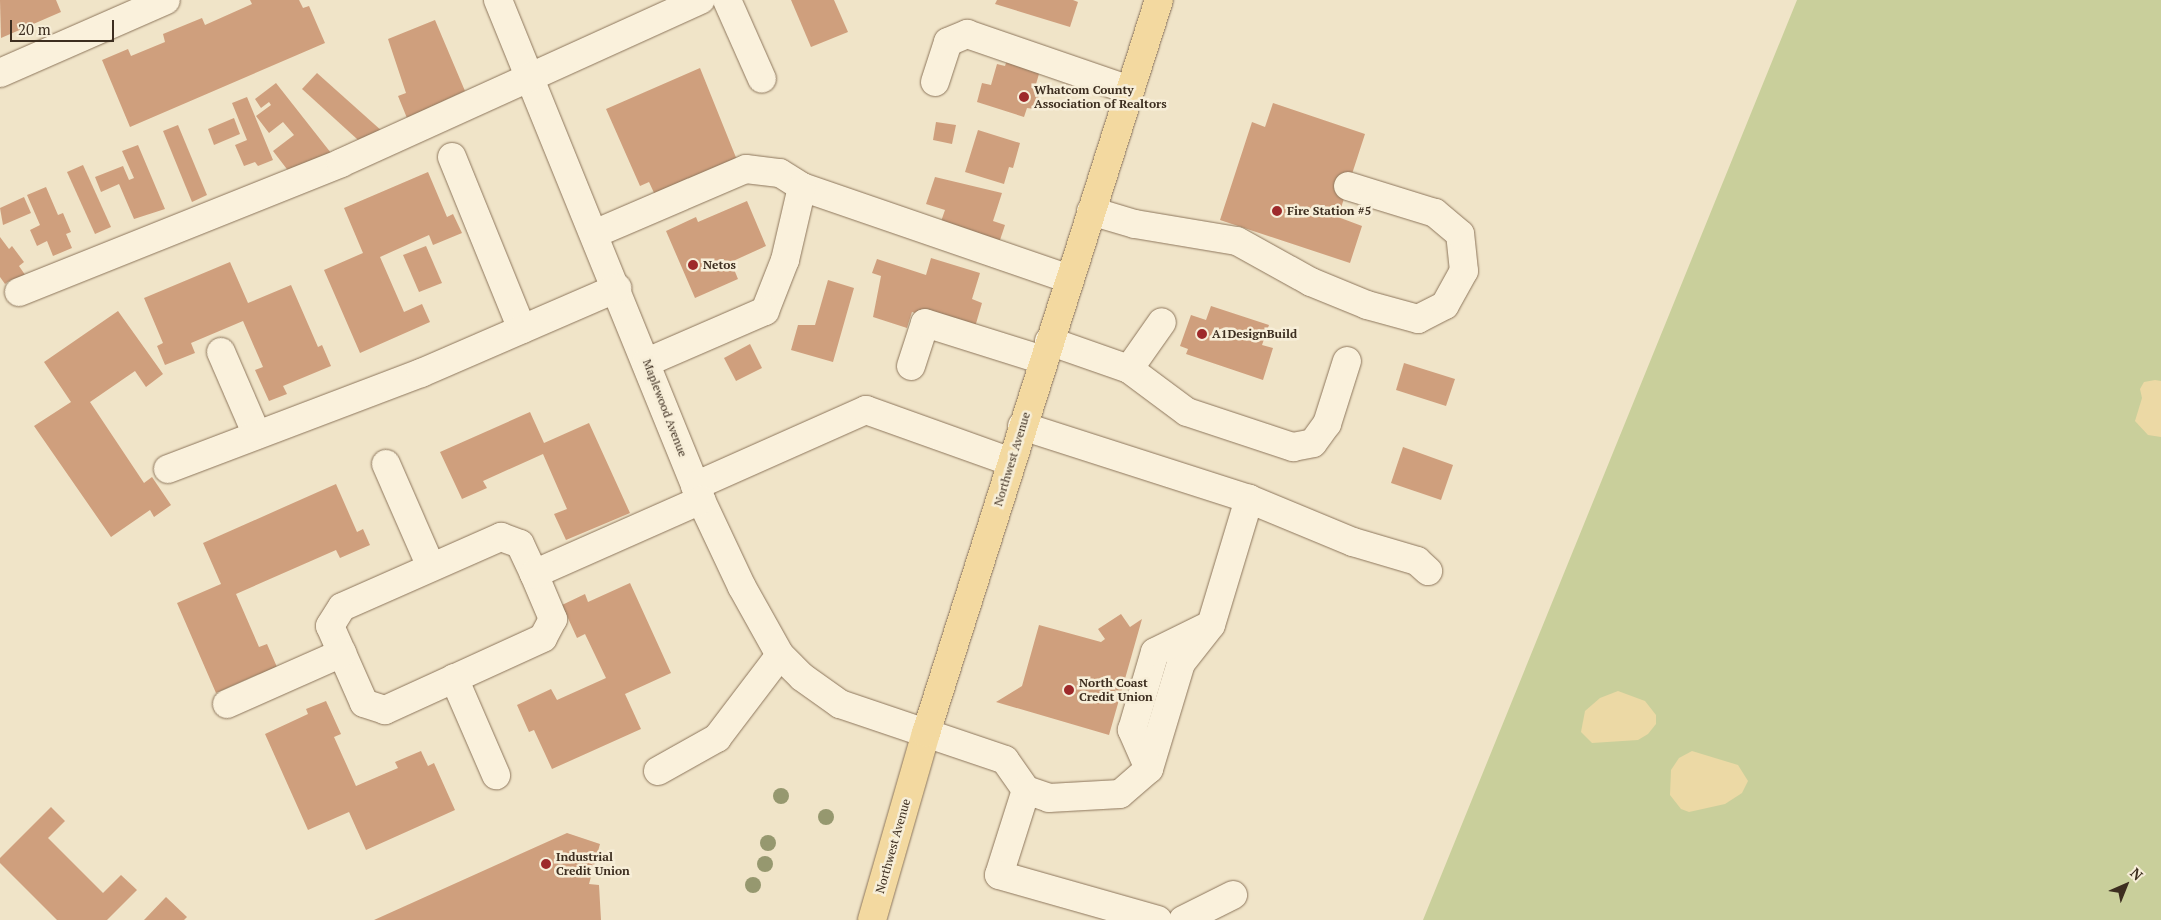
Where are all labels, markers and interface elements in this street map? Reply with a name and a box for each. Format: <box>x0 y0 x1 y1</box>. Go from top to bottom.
scale bar <box>12 10 116 42</box>
text: 20 m <box>18 19 51 39</box>
place label: Whatcom County Association of Realtors <box>1034 83 1167 111</box>
marker: Whatcom County Association of Realtors <box>1018 91 1030 103</box>
place label: Fire Station #5 <box>1287 204 1371 218</box>
marker: Fire Station #5 <box>1271 205 1283 217</box>
place label: Netos <box>703 258 736 272</box>
marker: Netos <box>687 259 699 271</box>
place label: A1DesignBuild <box>1212 327 1297 341</box>
marker: A1DesignBuild <box>1196 328 1208 340</box>
street label: Maplewood Avenue <box>640 357 690 459</box>
street label: Northwest Avenue <box>991 410 1033 508</box>
place label: North Coast Credit Union <box>1079 676 1153 704</box>
marker: North Coast Credit Union <box>1063 684 1075 696</box>
street label: Northwest Avenue <box>873 797 913 895</box>
place label: Industrial Credit Union <box>556 850 630 878</box>
marker: Industrial Credit Union <box>540 858 552 870</box>
north arrow <box>2101 860 2151 910</box>
text: N <box>2126 863 2147 884</box>

